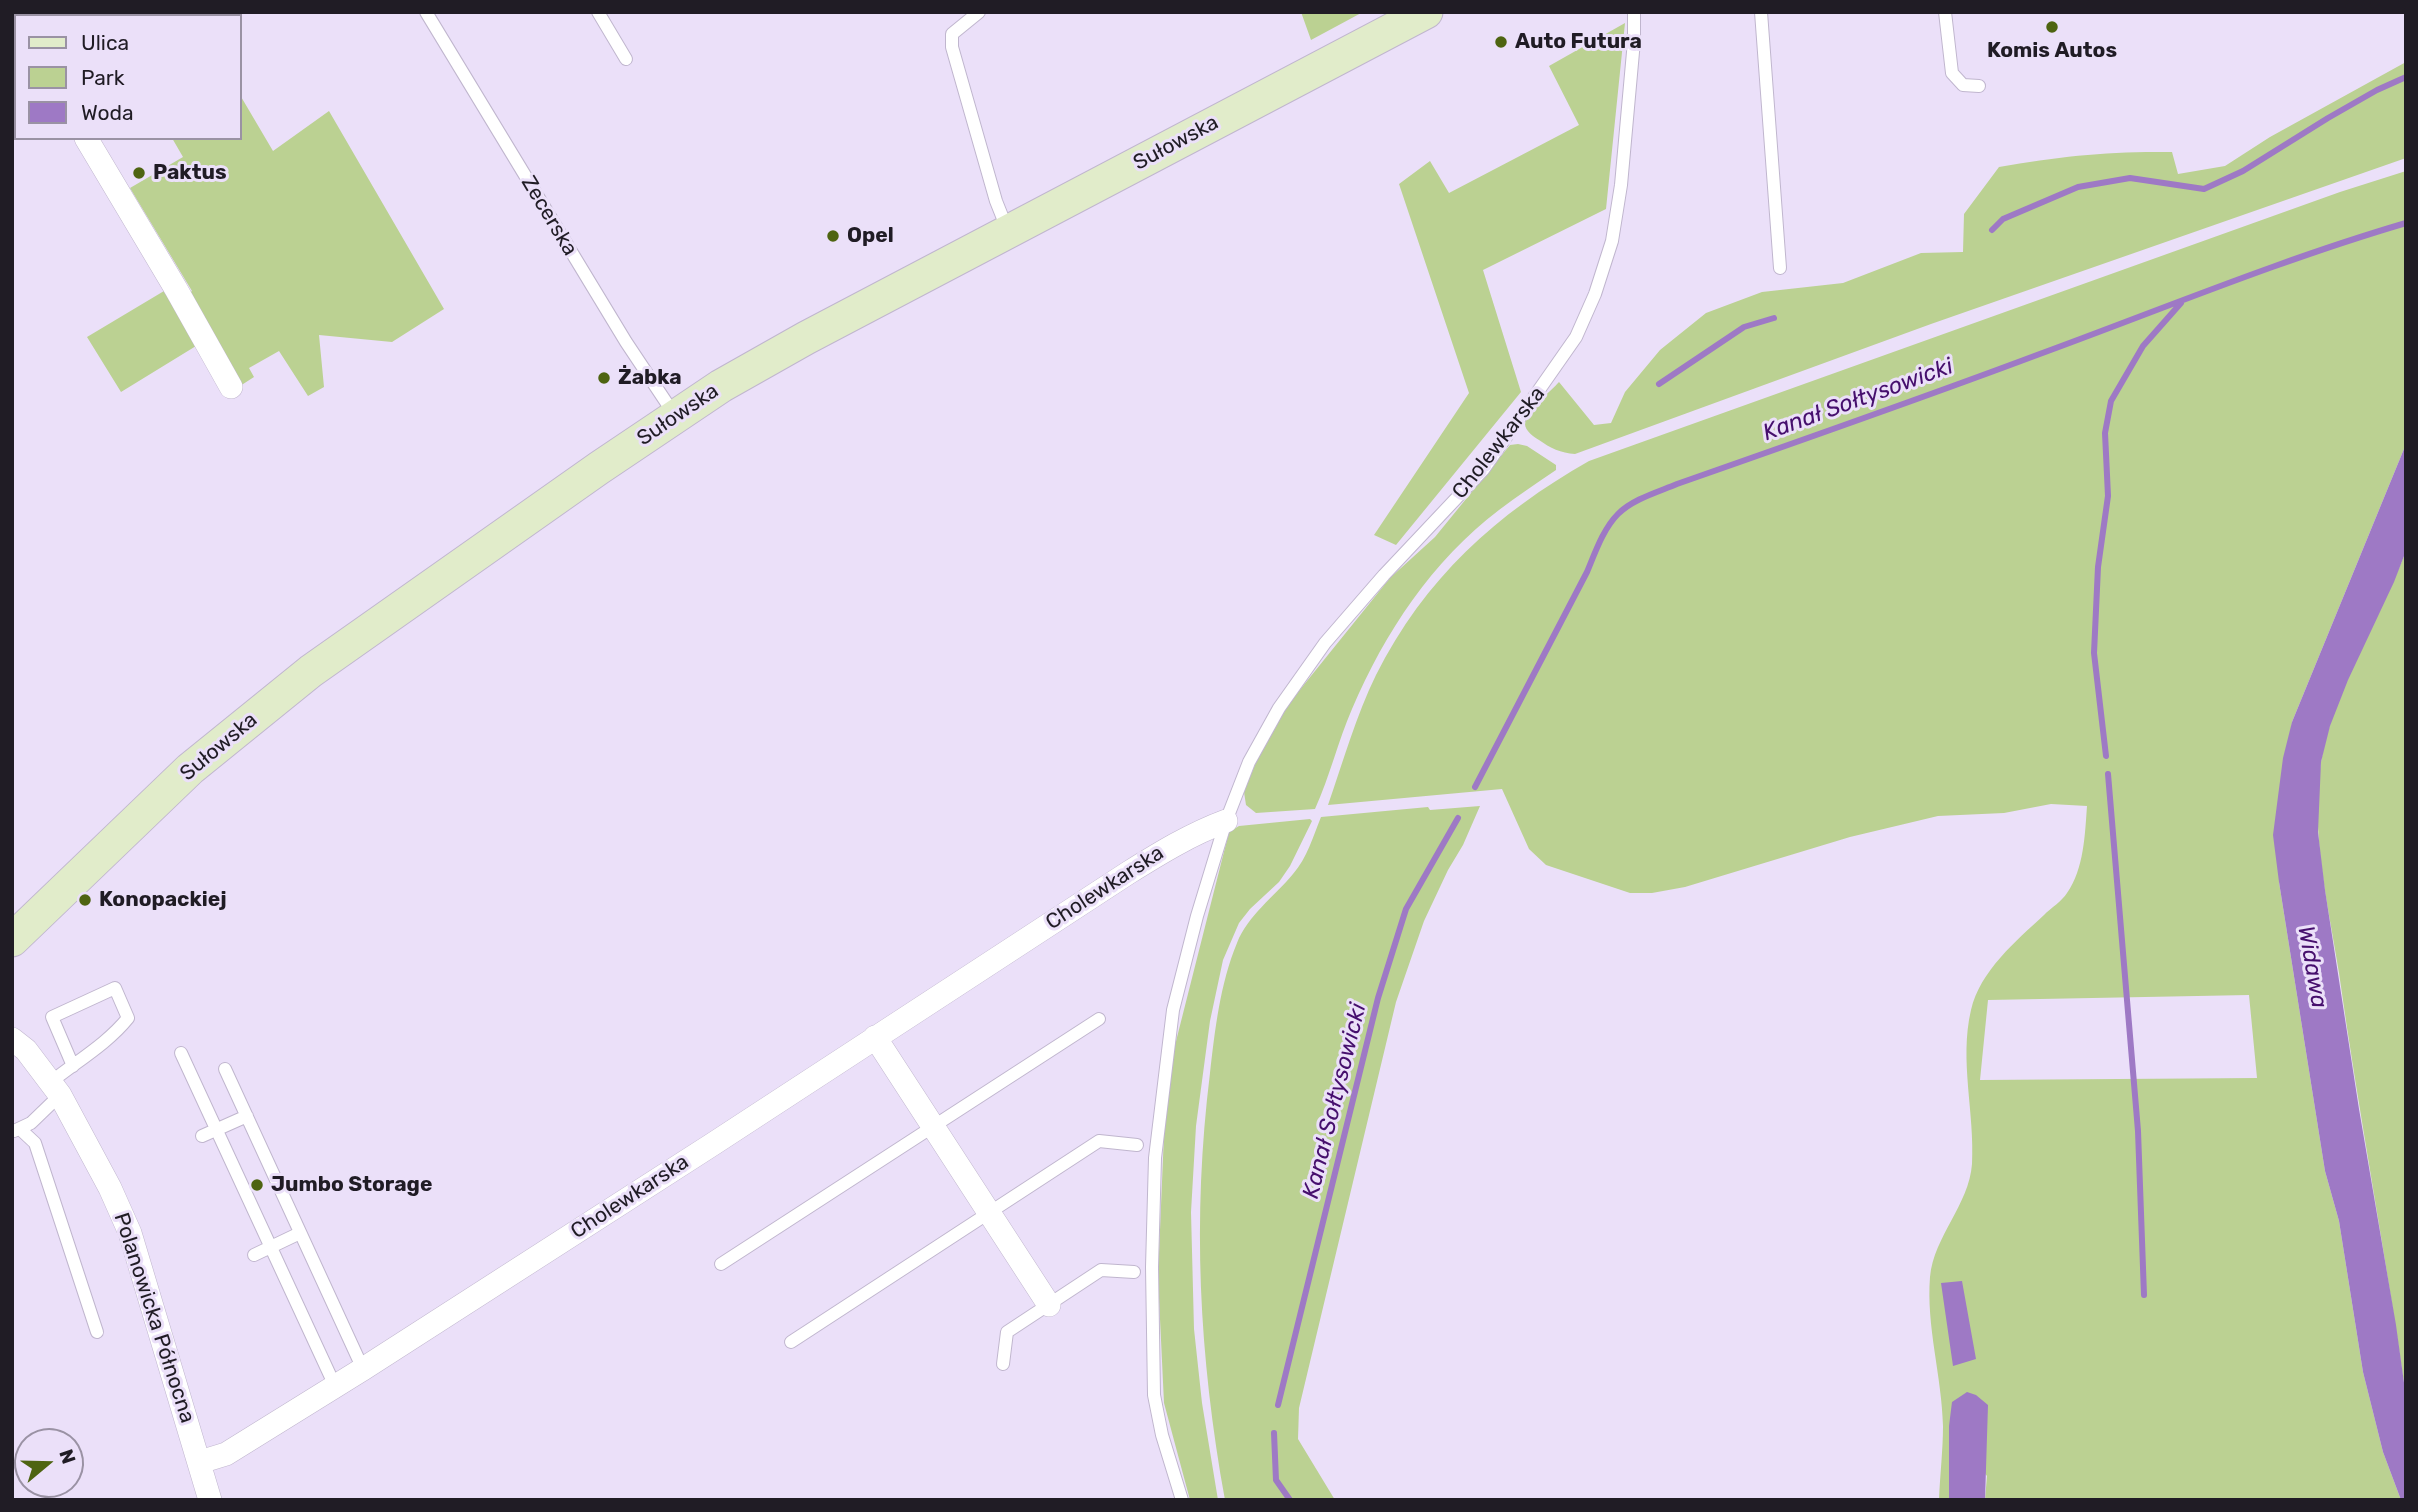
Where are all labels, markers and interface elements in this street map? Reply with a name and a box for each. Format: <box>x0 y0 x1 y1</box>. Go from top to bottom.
legend <box>14 14 242 140</box>
marker: Komis Autos <box>2044 19 2060 35</box>
place label: Auto Futura <box>1515 29 1642 55</box>
text: Ulica <box>81 30 129 55</box>
marker: Auto Futura <box>1493 34 1509 50</box>
place label: Komis Autos <box>1987 38 2117 64</box>
text: Park <box>81 65 125 90</box>
text: Woda <box>81 100 134 125</box>
street label: Sułowska <box>1129 110 1223 176</box>
place label: Paktus <box>153 160 227 186</box>
marker: Paktus <box>131 165 147 181</box>
street label: Zecerska <box>515 172 583 260</box>
place label: Opel <box>847 223 894 249</box>
marker: Opel <box>825 228 841 244</box>
water label: Kanał Sołtysowicki <box>1759 353 1957 447</box>
place label: Żabka <box>618 365 682 391</box>
marker: Żabka <box>596 370 612 386</box>
street label: Sułowska <box>633 379 723 451</box>
street label: Cholewkarska <box>1447 382 1551 504</box>
street label: Sułowska <box>175 708 263 786</box>
street label: Cholewkarska <box>1041 841 1169 935</box>
place label: Konopackiej <box>99 887 227 913</box>
marker: Konopackiej <box>77 892 93 908</box>
water label: Widawa <box>2291 924 2333 1010</box>
water label: Kanał Sołtysowicki <box>1297 1000 1373 1202</box>
street label: Cholewkarska <box>566 1150 694 1244</box>
place label: Jumbo Storage <box>271 1172 432 1198</box>
marker: Jumbo Storage <box>249 1177 265 1193</box>
street label: Polanowicka Północna <box>108 1210 200 1426</box>
north arrow <box>14 1428 84 1498</box>
text: N <box>54 1446 81 1467</box>

